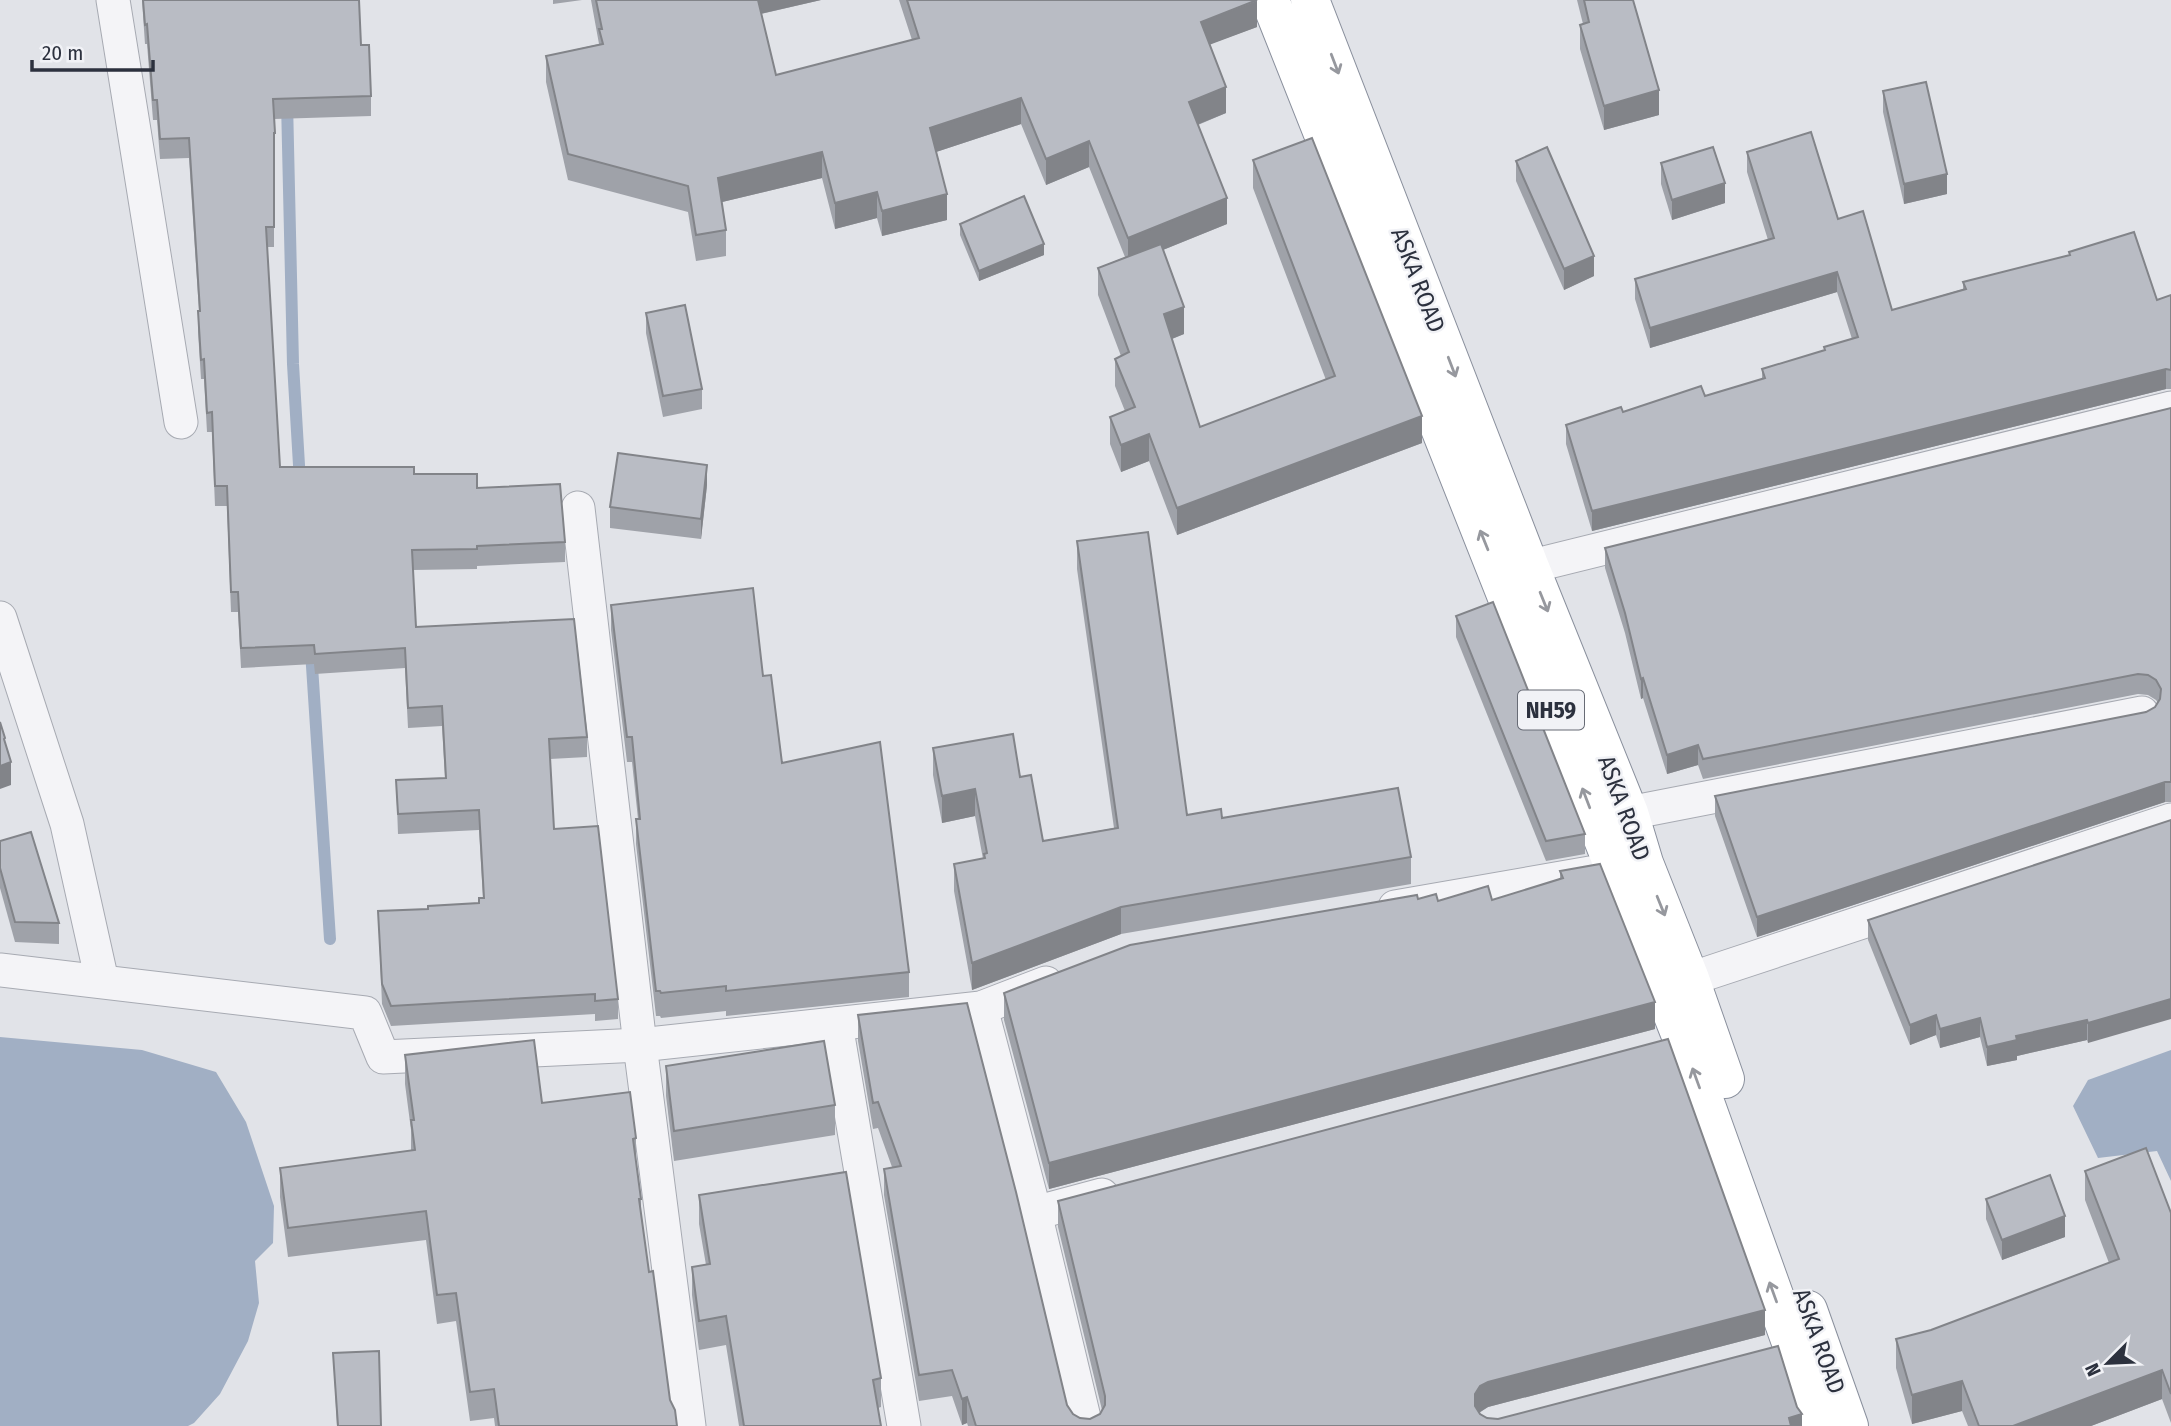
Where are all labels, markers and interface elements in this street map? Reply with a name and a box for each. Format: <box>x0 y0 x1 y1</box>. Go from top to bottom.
scale bar <box>32 28 152 72</box>
text: 20 m <box>42 40 83 66</box>
one-way arrow <box>1329 52 1342 74</box>
street label: ASKA ROAD <box>1385 224 1451 336</box>
one-way arrow <box>1447 356 1460 378</box>
one-way arrow <box>1477 530 1490 552</box>
one-way arrow <box>1538 591 1551 612</box>
road number: NH59 <box>1518 690 1584 730</box>
street label: ASKA ROAD <box>1592 752 1656 864</box>
one-way arrow <box>1578 787 1591 809</box>
one-way arrow <box>1655 894 1668 916</box>
one-way arrow <box>1689 1067 1701 1089</box>
one-way arrow <box>1766 1281 1778 1303</box>
street label: ASKA ROAD <box>1787 1285 1851 1397</box>
north arrow <box>2073 1328 2143 1398</box>
text: N <box>2080 1360 2106 1380</box>

